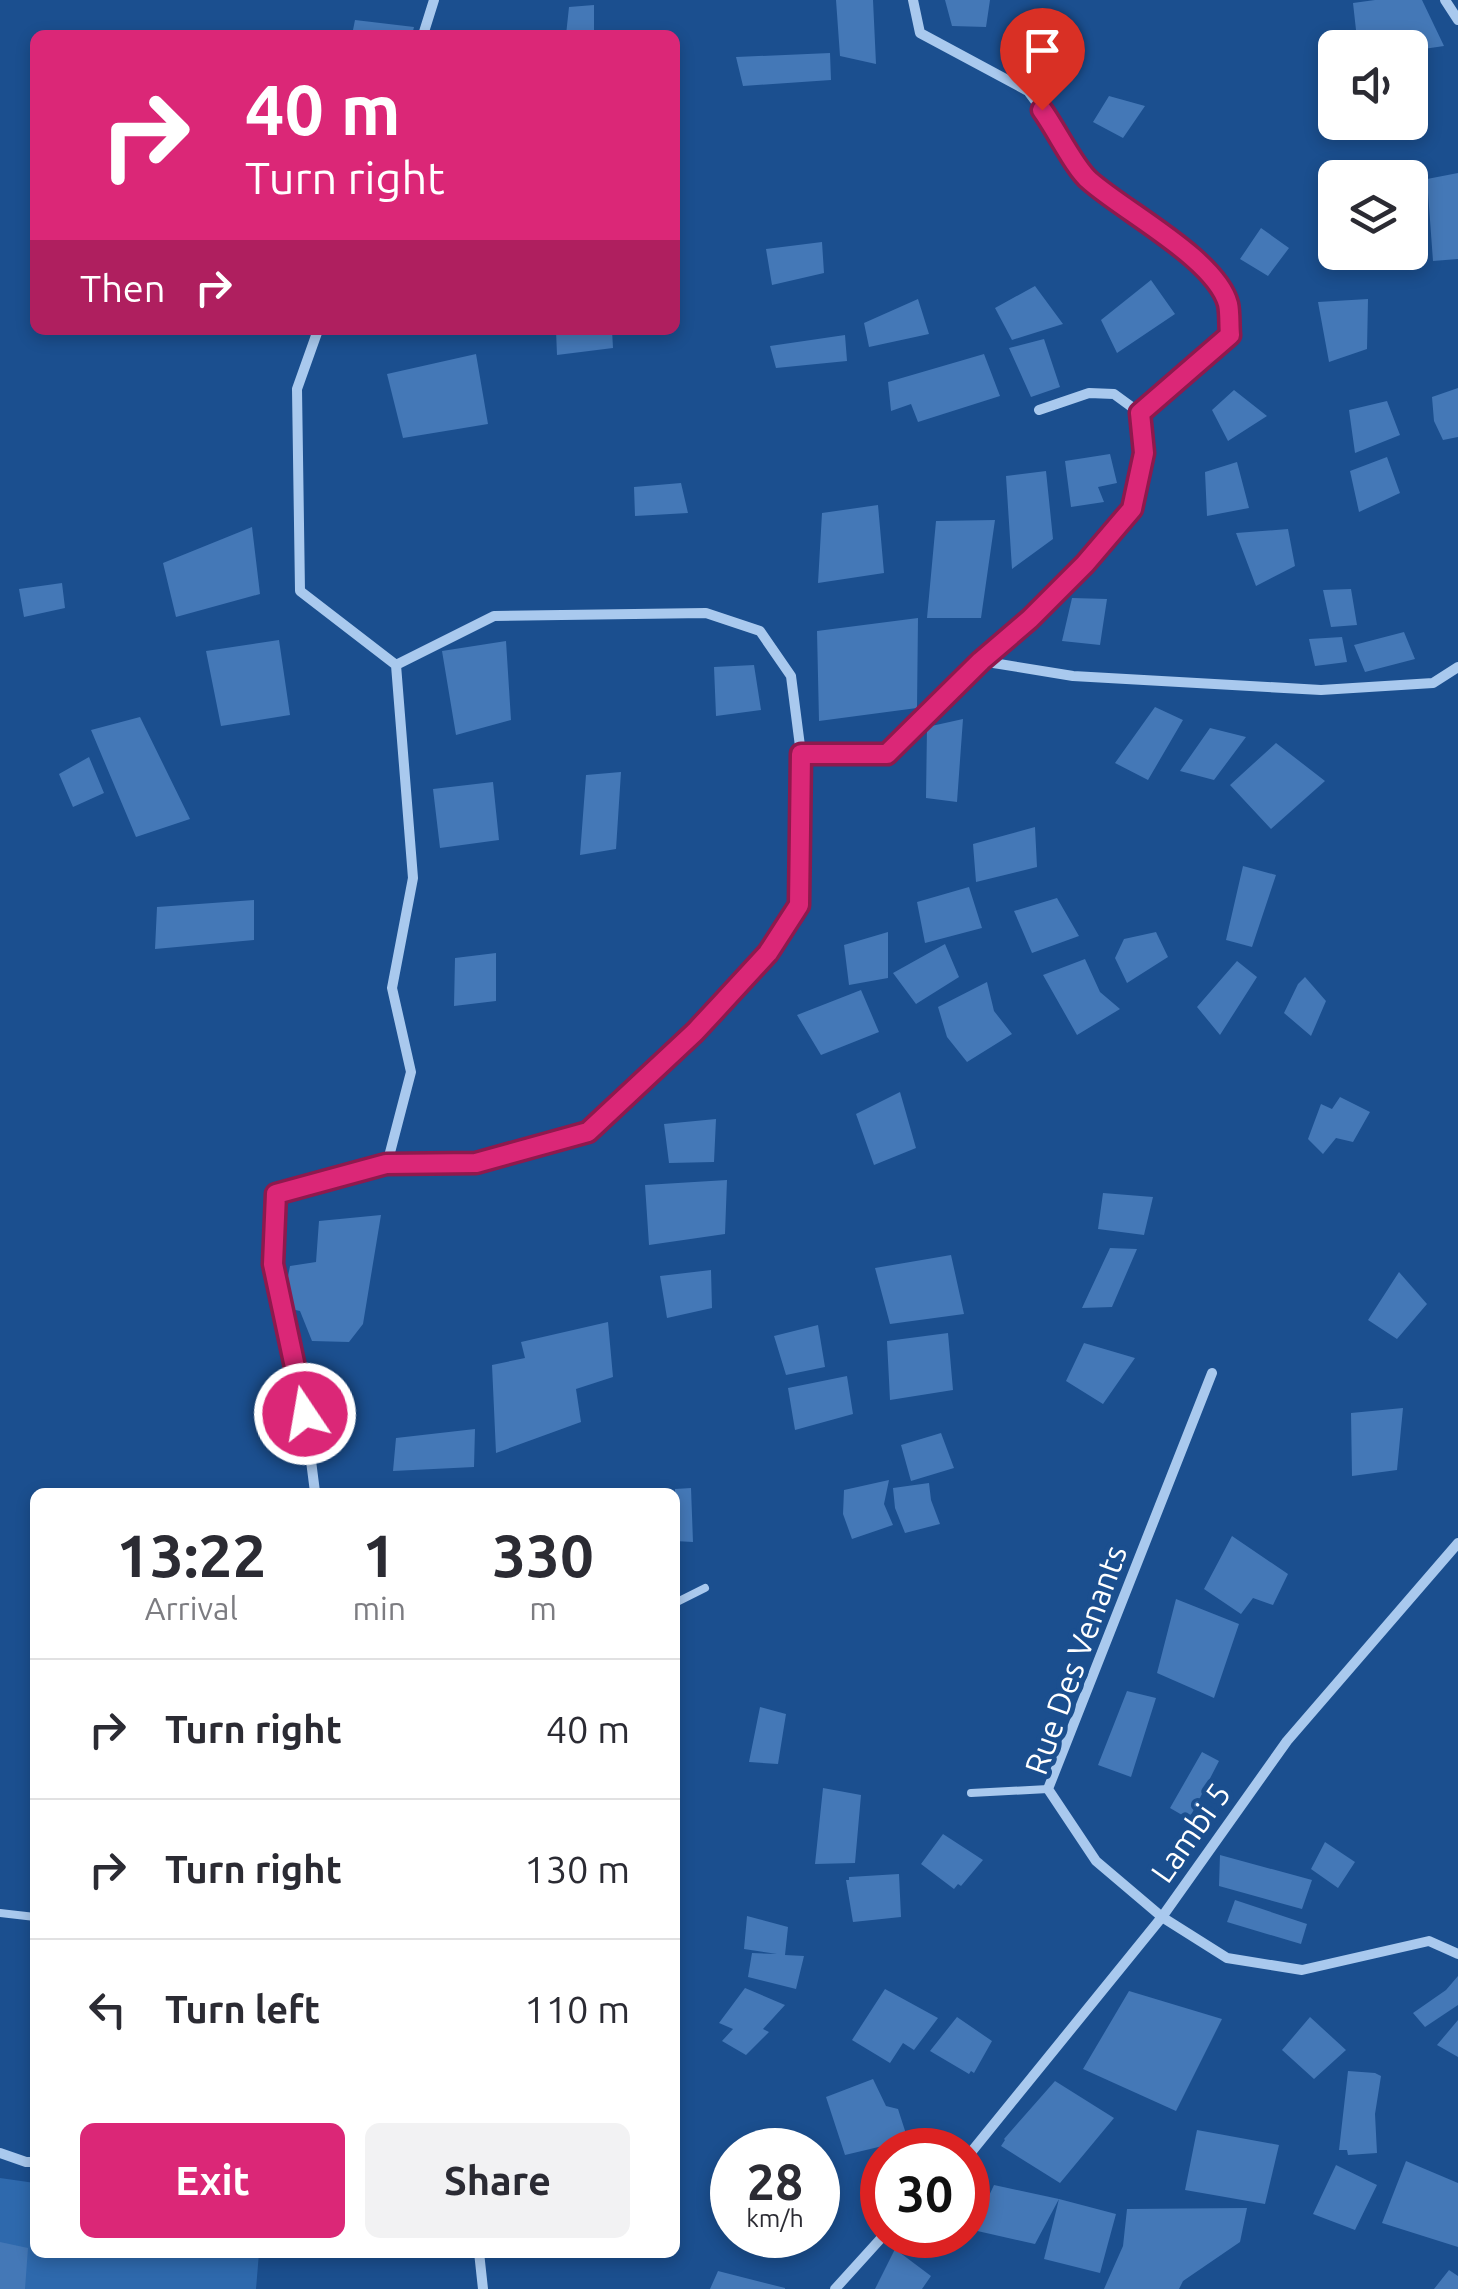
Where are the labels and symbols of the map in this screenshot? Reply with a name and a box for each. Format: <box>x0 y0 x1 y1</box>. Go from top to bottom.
pin <box>1000 8 1085 111</box>
position arrow <box>253 1362 357 1466</box>
street label: Rue Des Venants <box>1017 1540 1133 1779</box>
street label: Lambi 5 <box>1143 1776 1237 1889</box>
speed limit sign: 30 <box>860 2128 990 2258</box>

